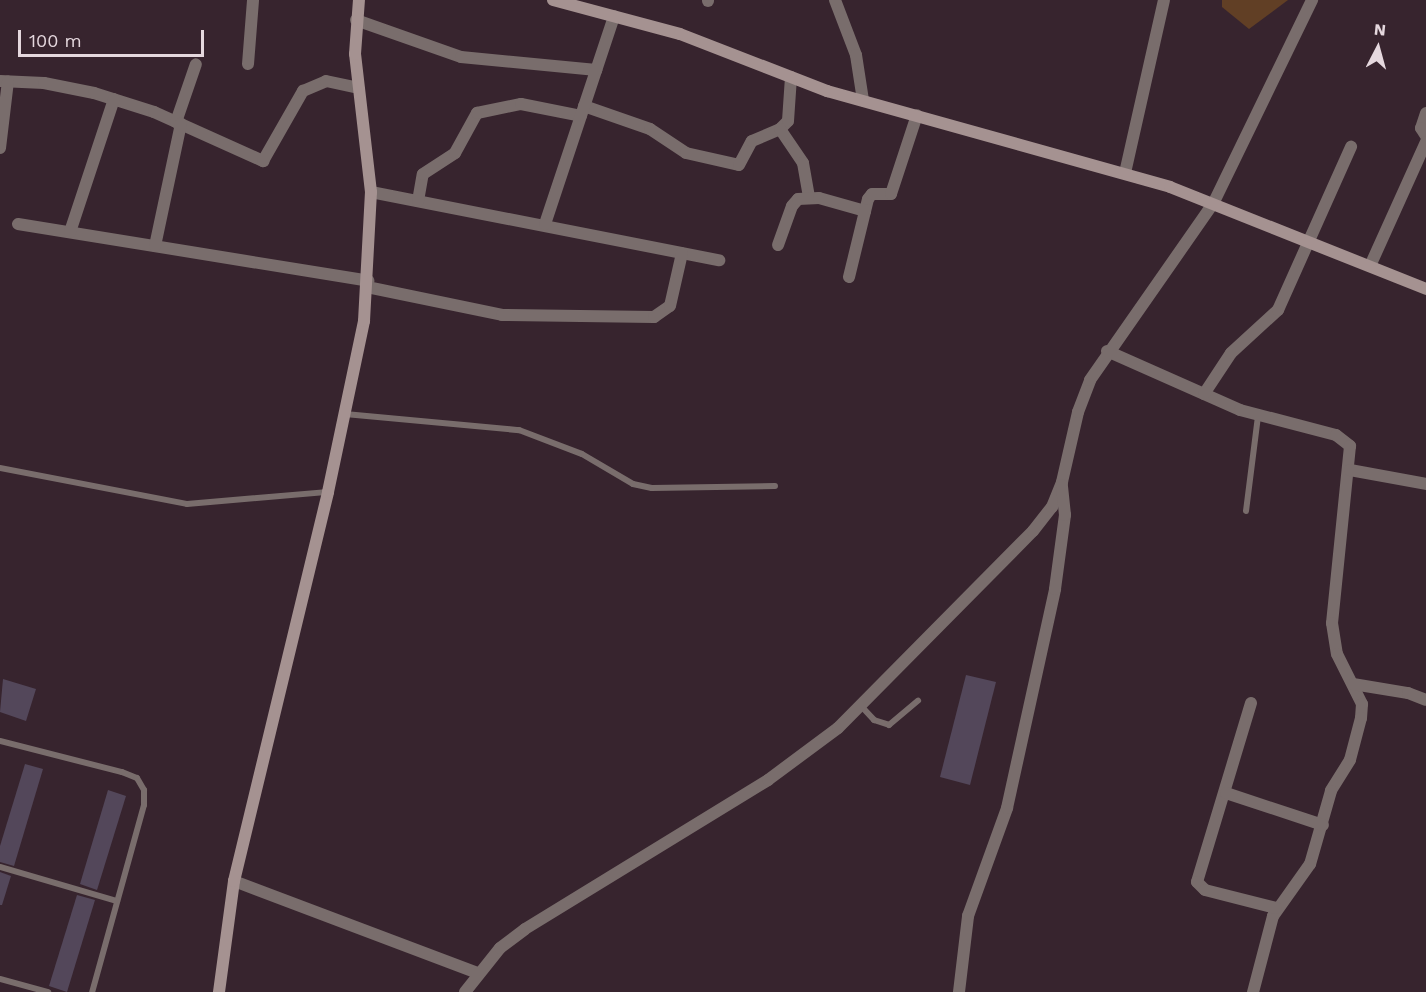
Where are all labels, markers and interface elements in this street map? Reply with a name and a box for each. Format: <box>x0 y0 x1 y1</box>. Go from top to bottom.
scale bar <box>21 18 207 56</box>
north arrow <box>1348 18 1408 78</box>
text: N <box>1373 20 1387 40</box>
text: 100 m <box>29 30 82 51</box>

